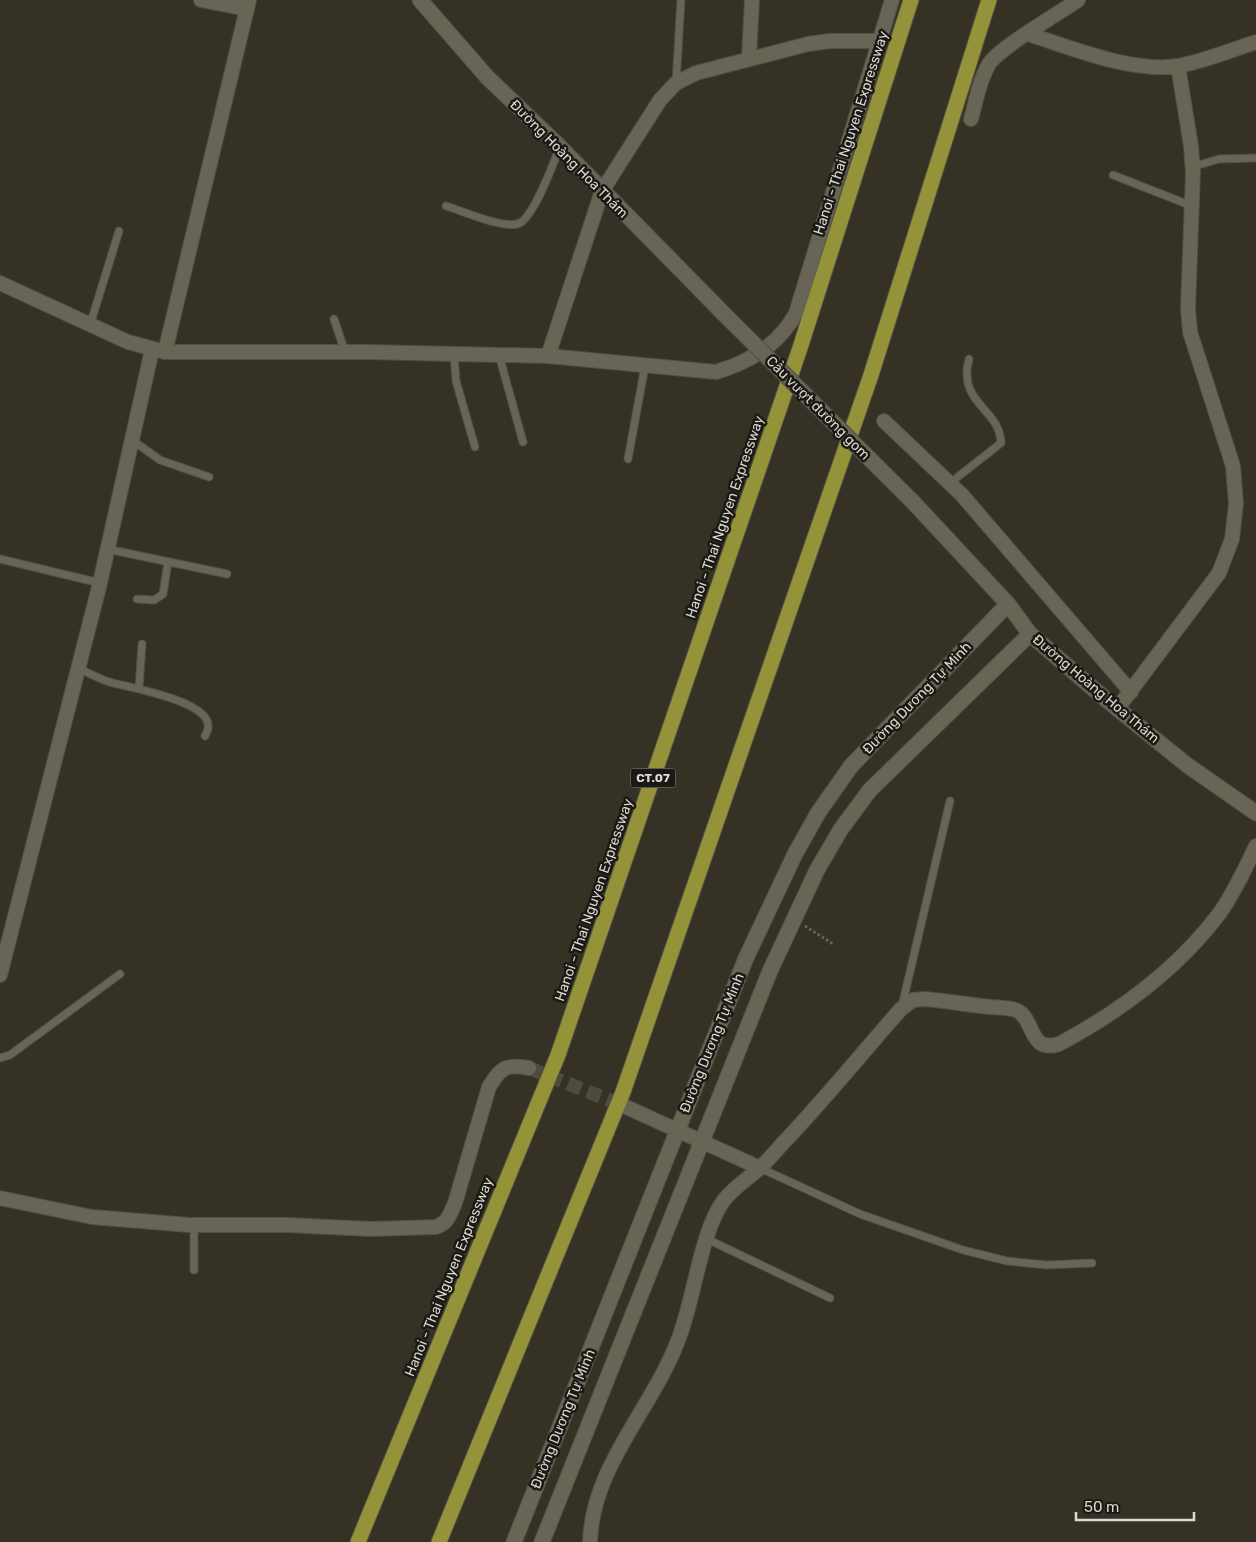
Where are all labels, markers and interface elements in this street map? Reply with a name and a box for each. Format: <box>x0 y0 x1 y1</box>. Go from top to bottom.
street label: Hanoi - Thai Nguyen Expressway <box>810 29 892 237</box>
street label: Đường Hoàng Hoa Thám <box>506 96 632 222</box>
street label: Cầu vượt đường gom <box>763 352 874 463</box>
street label: Hanoi - Thai Nguyen Expressway <box>682 413 768 621</box>
street label: Đường Hoàng Hoa Thám <box>1029 631 1163 747</box>
street label: Đường Dương Tự Minh <box>859 638 975 758</box>
road number: CT.07 <box>630 768 676 788</box>
street label: Hanoi - Thai Nguyen Expressway <box>551 796 637 1004</box>
street label: Đường Dương Tự Minh <box>676 971 748 1115</box>
street label: Hanoi - Thai Nguyen Expressway <box>401 1175 497 1379</box>
street label: Đường Dương Tự Minh <box>527 1347 599 1491</box>
scale bar <box>1076 1490 1194 1522</box>
text: 50 m <box>1084 1498 1119 1516</box>

